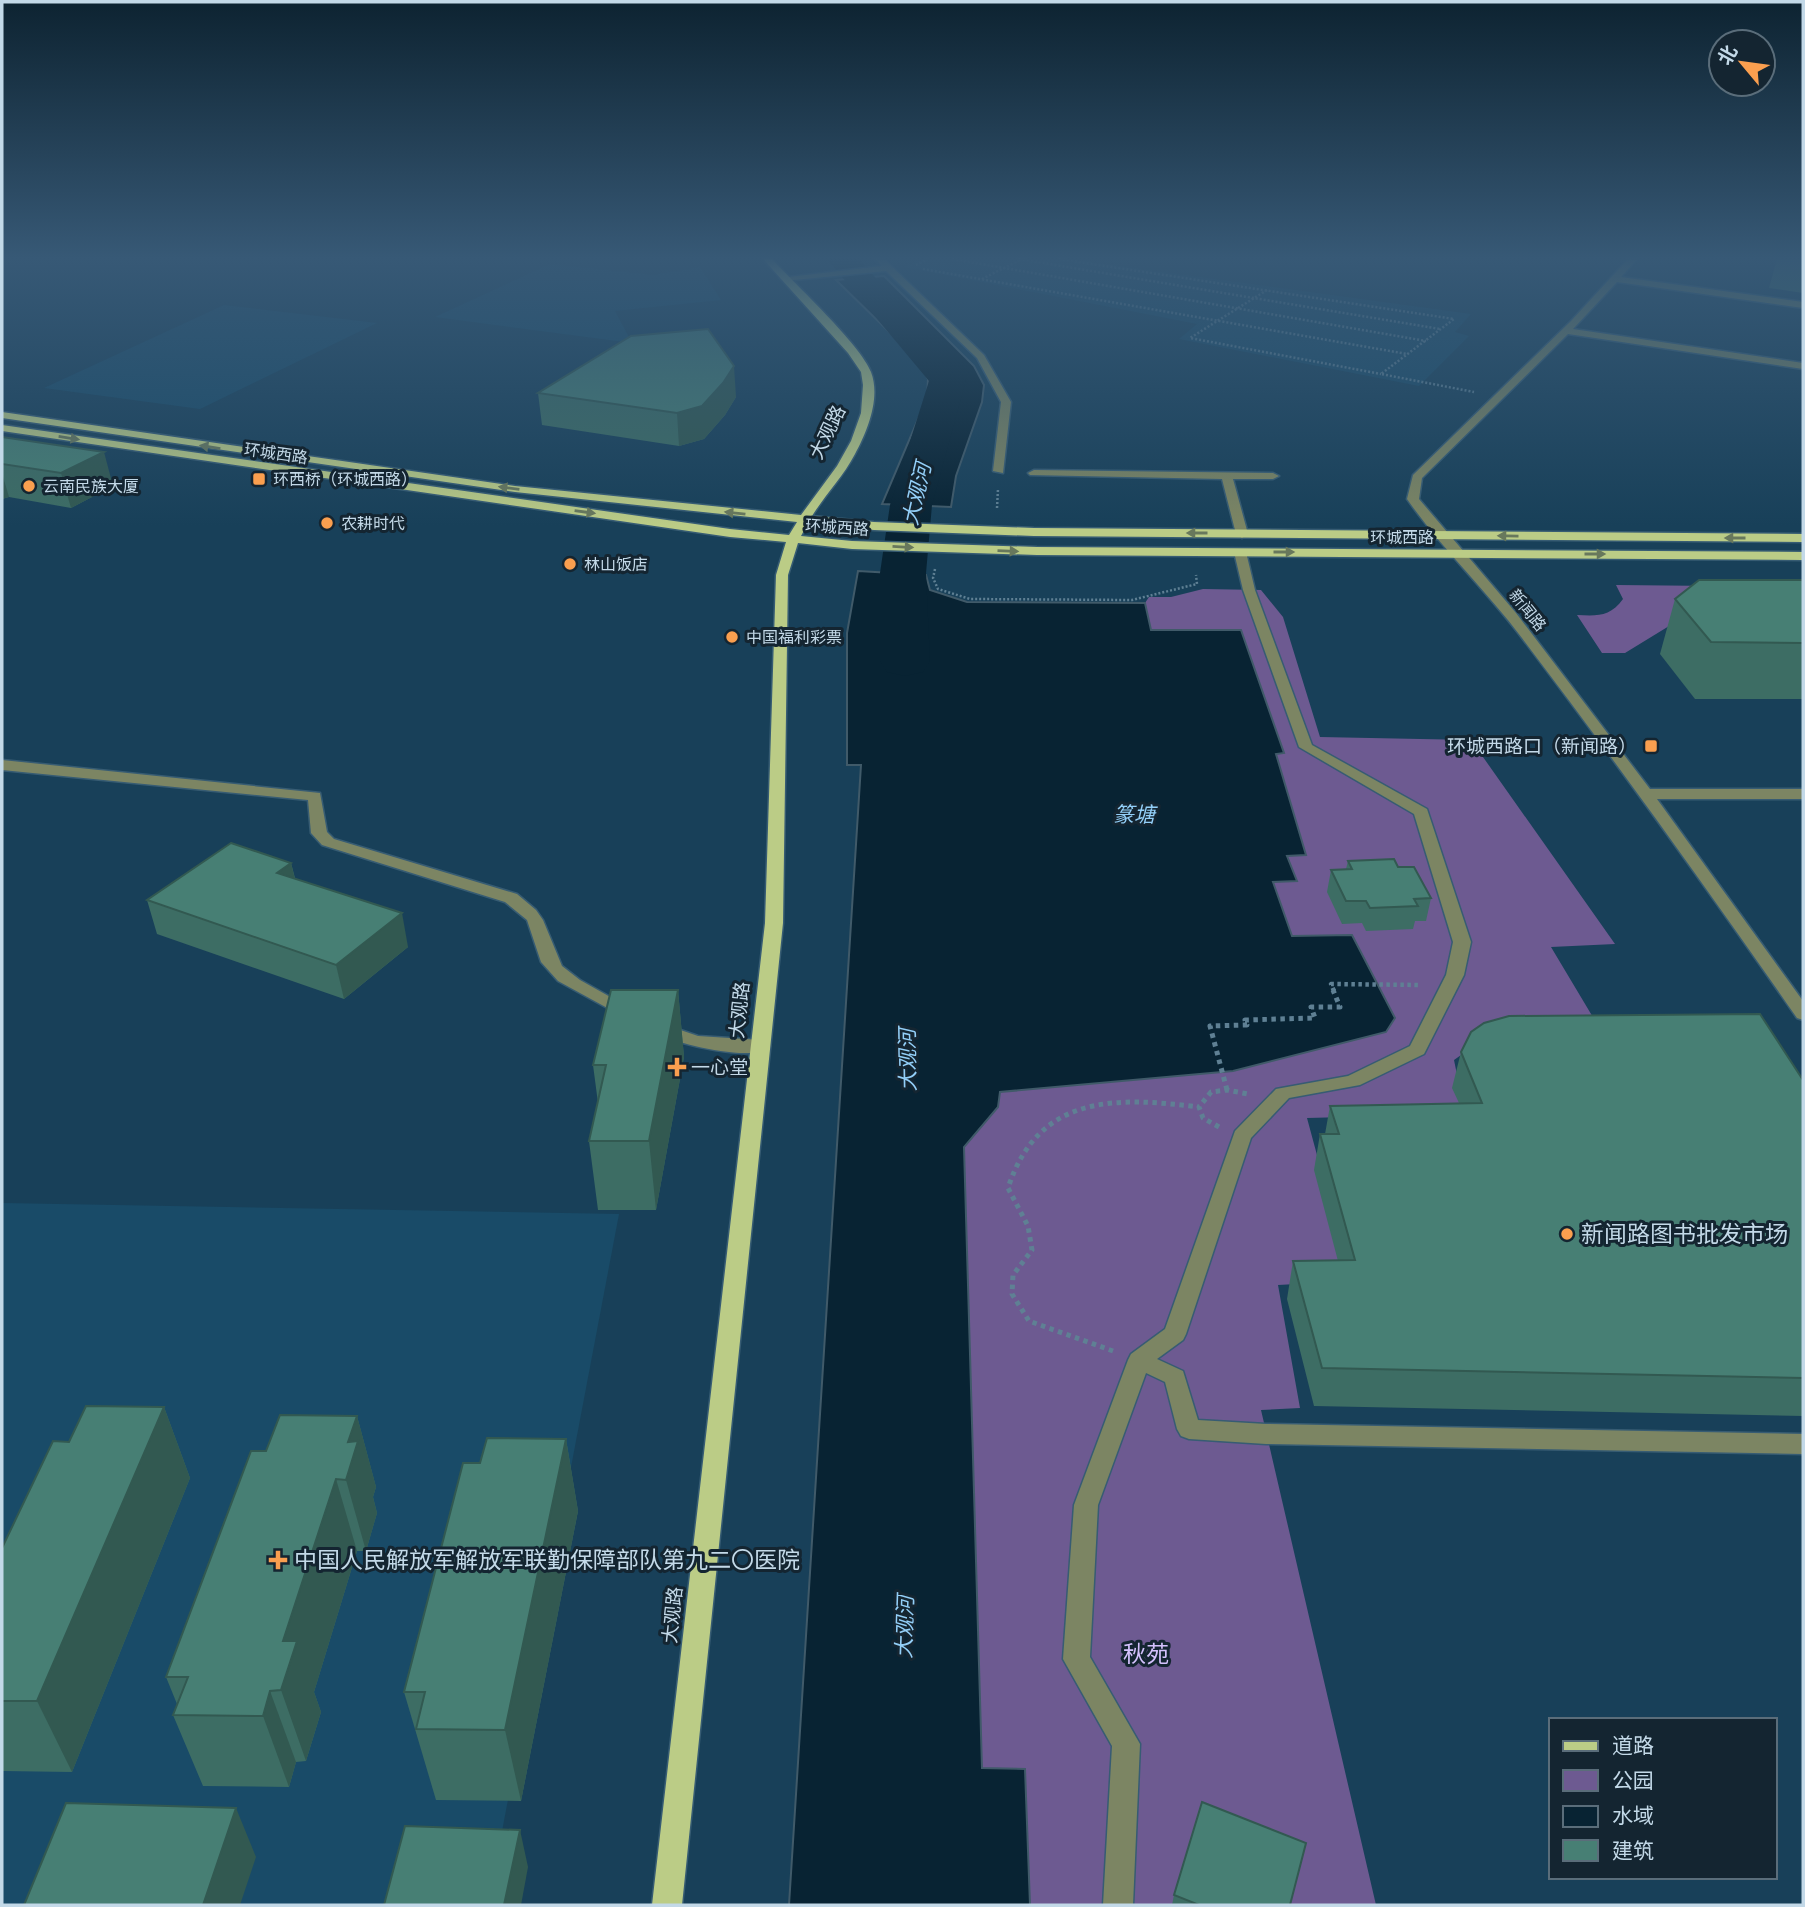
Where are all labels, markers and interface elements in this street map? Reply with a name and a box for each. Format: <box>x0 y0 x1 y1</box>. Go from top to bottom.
north arrow <box>1707 28 1777 98</box>
text: 北 <box>1712 41 1745 70</box>
street label: 大观路 <box>804 401 853 464</box>
one-way arrow <box>58 433 80 444</box>
street label: 环城西路 <box>243 439 309 469</box>
one-way arrow <box>199 441 221 452</box>
water label: 大观河 <box>895 456 940 528</box>
place label: 环西桥（环城西路） <box>273 469 417 491</box>
marker: 环西桥（环城西路） <box>251 471 267 487</box>
place label: 云南民族大厦 <box>43 476 139 498</box>
marker: 云南民族大厦 <box>21 478 37 494</box>
one-way arrow <box>497 483 519 494</box>
one-way arrow <box>574 507 596 518</box>
one-way arrow <box>723 507 745 518</box>
place label: 农耕时代 <box>341 513 405 535</box>
marker: 农耕时代 <box>319 515 335 531</box>
street label: 环城西路 <box>804 515 870 541</box>
one-way arrow <box>1186 527 1208 539</box>
street label: 环城西路 <box>1370 527 1434 549</box>
one-way arrow <box>1496 530 1518 542</box>
one-way arrow <box>1724 532 1746 544</box>
one-way arrow <box>893 542 915 553</box>
one-way arrow <box>997 545 1019 556</box>
one-way arrow <box>1274 546 1296 558</box>
one-way arrow <box>1584 549 1606 560</box>
place label: 林山饭店 <box>584 554 648 576</box>
marker: 林山饭店 <box>562 556 578 572</box>
street label: 新闻路 <box>1504 585 1551 636</box>
place label: 中国福利彩票 <box>746 627 842 649</box>
marker: 中国福利彩票 <box>724 629 740 645</box>
place label: 环城西路口（新闻路） <box>1447 734 1637 761</box>
marker: 环城西路口（新闻路） <box>1643 738 1659 754</box>
water label: 篆塘 <box>1113 800 1158 830</box>
street label: 大观路 <box>724 980 757 1040</box>
water label: 大观河 <box>892 1024 924 1092</box>
place label: 一心堂 <box>691 1055 748 1082</box>
marker: 一心堂 <box>669 1059 685 1075</box>
place label: 新闻路图书批发市场 <box>1581 1218 1788 1251</box>
marker: 新闻路图书批发市场 <box>1559 1226 1575 1242</box>
place label: 中国人民解放军解放军联勤保障部队第九二〇医院 <box>294 1544 800 1577</box>
marker: 中国人民解放军解放军联勤保障部队第九二〇医院 <box>268 1550 288 1570</box>
street label: 大观路 <box>657 1585 690 1645</box>
water label: 大观河 <box>889 1591 921 1659</box>
park label: 秋苑 <box>1123 1638 1169 1671</box>
legend <box>1549 1718 1777 1879</box>
text: 道路 <box>1612 1731 1654 1761</box>
text: 公园 <box>1612 1766 1654 1796</box>
text: 水域 <box>1612 1801 1654 1831</box>
text: 建筑 <box>1612 1836 1654 1866</box>

